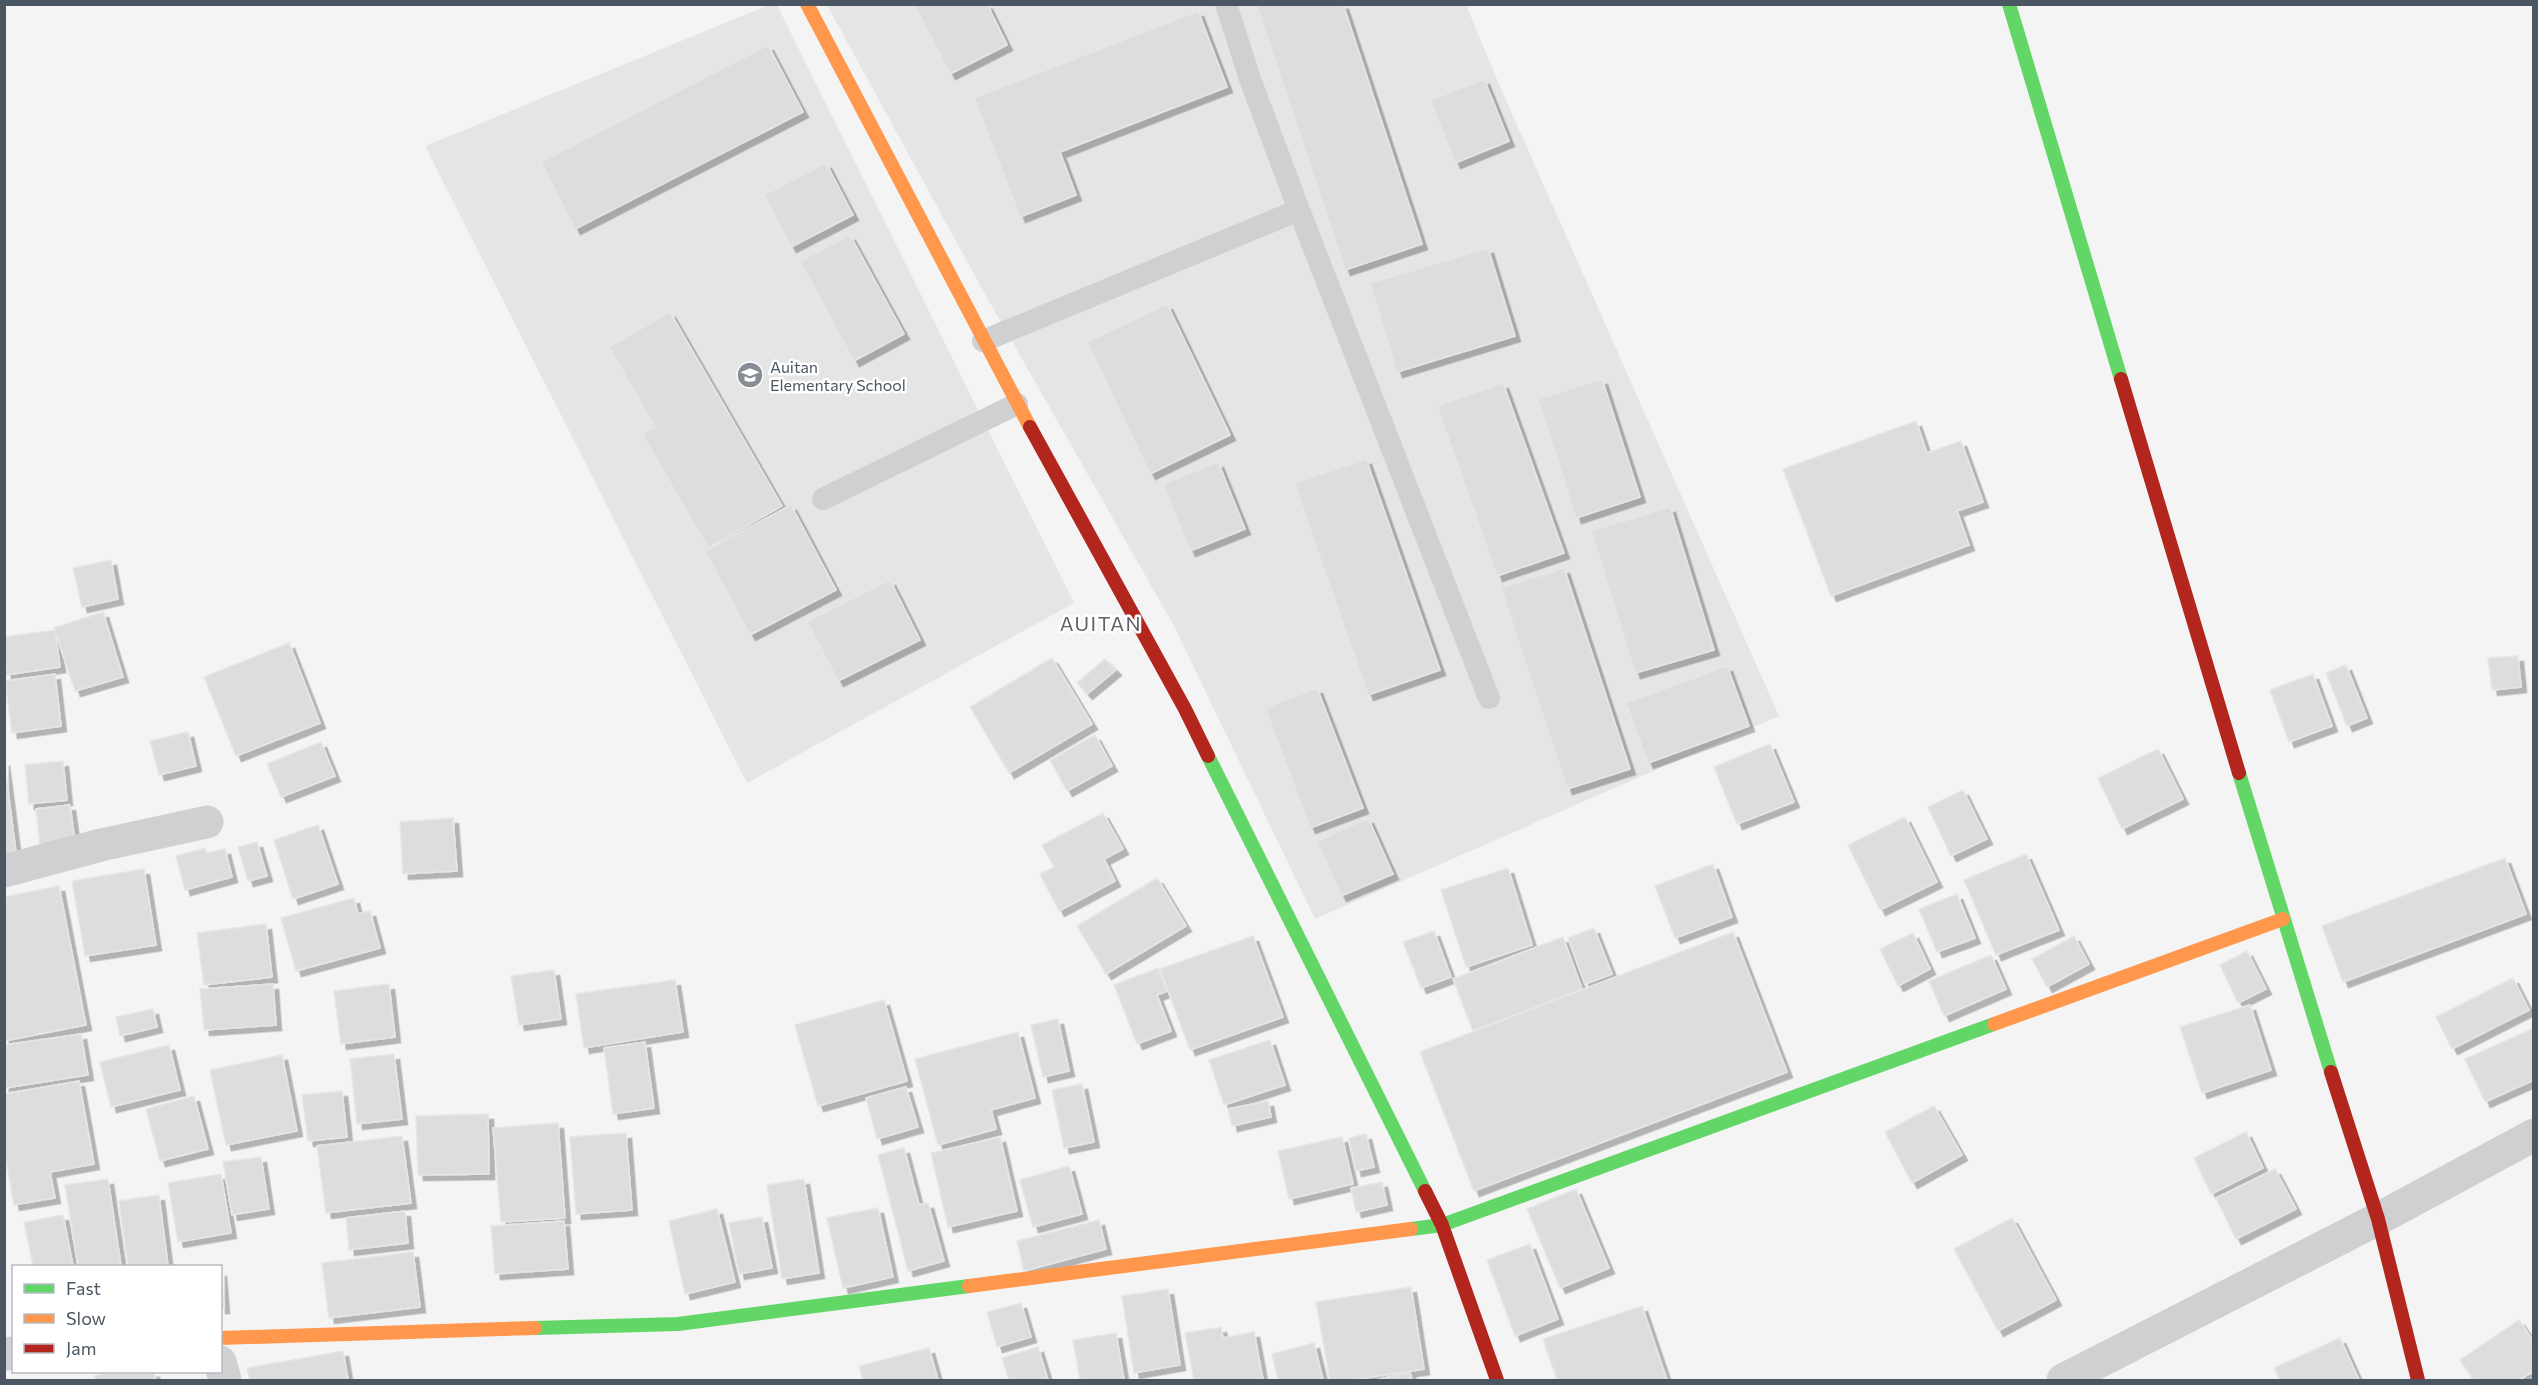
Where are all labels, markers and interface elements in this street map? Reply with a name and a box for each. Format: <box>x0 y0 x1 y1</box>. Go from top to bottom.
place label: Auitan Elementary School <box>770 357 906 394</box>
school or university icon: Auitan Elementary School <box>735 360 765 390</box>
district label: AUITAN <box>1060 611 1142 635</box>
legend <box>12 1265 222 1373</box>
text: Fast <box>66 1277 101 1299</box>
text: Slow <box>66 1307 106 1329</box>
text: Jam <box>66 1337 96 1359</box>

